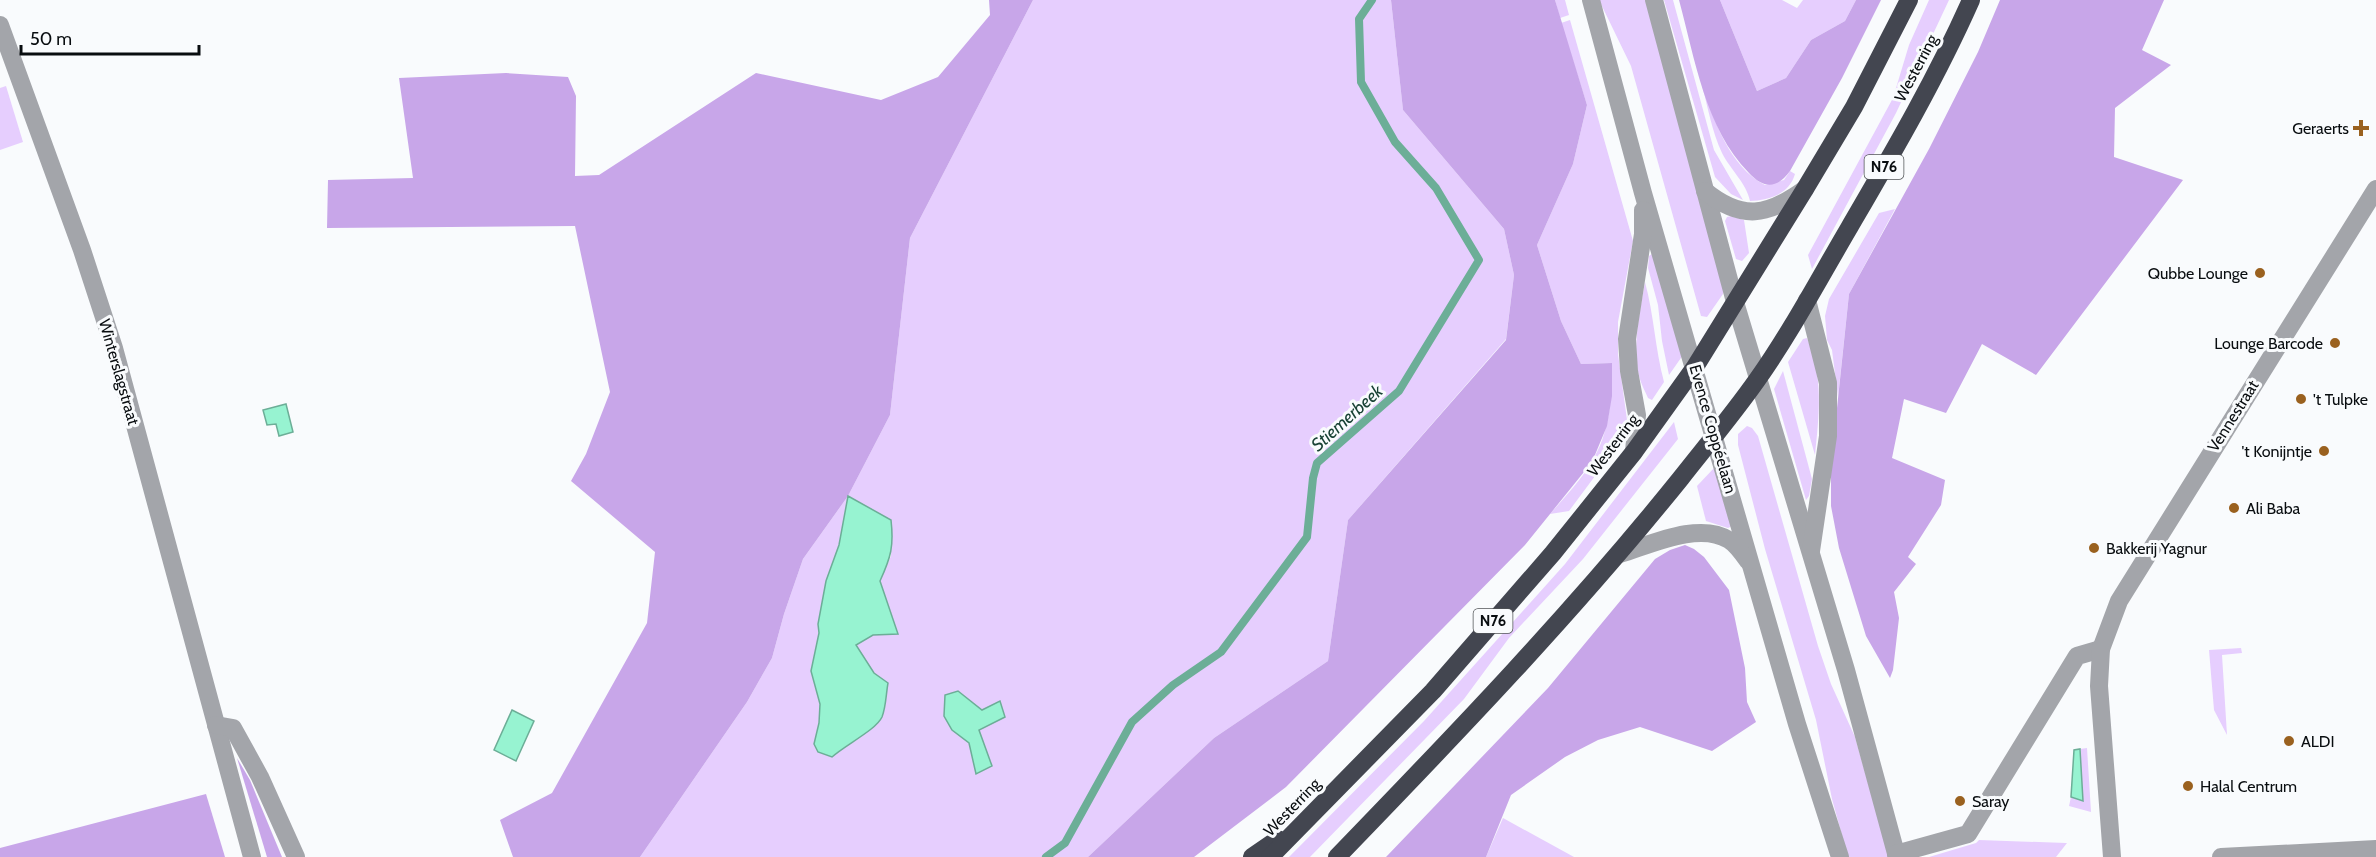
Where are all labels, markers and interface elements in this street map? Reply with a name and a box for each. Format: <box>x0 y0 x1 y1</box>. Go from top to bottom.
scale bar <box>21 18 200 56</box>
text: 50 m <box>30 28 72 50</box>
street label: Westerring <box>1890 30 1942 105</box>
place label: Geraerts <box>2292 119 2349 138</box>
marker: Geraerts <box>2354 121 2368 135</box>
road number: N76 <box>1864 155 1904 179</box>
place label: Qubbe Lounge <box>2148 264 2248 283</box>
marker: Qubbe Lounge <box>2253 266 2267 280</box>
street label: Winterslagstraat <box>95 317 143 428</box>
place label: Lounge Barcode <box>2214 334 2323 353</box>
marker: Lounge Barcode <box>2328 336 2342 350</box>
street label: Evence Coppéelaan <box>1686 362 1740 496</box>
street label: Vennestraat <box>2204 376 2263 455</box>
water label: Stiemerbeek <box>1307 379 1388 456</box>
place label: 't Tulpke <box>2313 390 2368 409</box>
marker: 't Tulpke <box>2294 392 2308 406</box>
street label: Westerring <box>1583 409 1643 480</box>
place label: 't Konijntje <box>2241 442 2312 461</box>
marker: 't Konijntje <box>2317 444 2331 458</box>
place label: Ali Baba <box>2246 499 2301 518</box>
marker: Ali Baba <box>2227 501 2241 515</box>
place label: Bakkerij Yagnur <box>2106 539 2208 558</box>
marker: Bakkerij Yagnur <box>2087 541 2101 555</box>
road number: N76 <box>1474 609 1512 633</box>
place label: ALDI <box>2301 732 2335 751</box>
marker: ALDI <box>2282 734 2296 748</box>
street label: Westerring <box>1260 773 1325 840</box>
place label: Halal Centrum <box>2200 777 2297 796</box>
marker: Halal Centrum <box>2181 779 2195 793</box>
place label: Saray <box>1972 792 2009 811</box>
marker: Saray <box>1953 794 1967 808</box>

